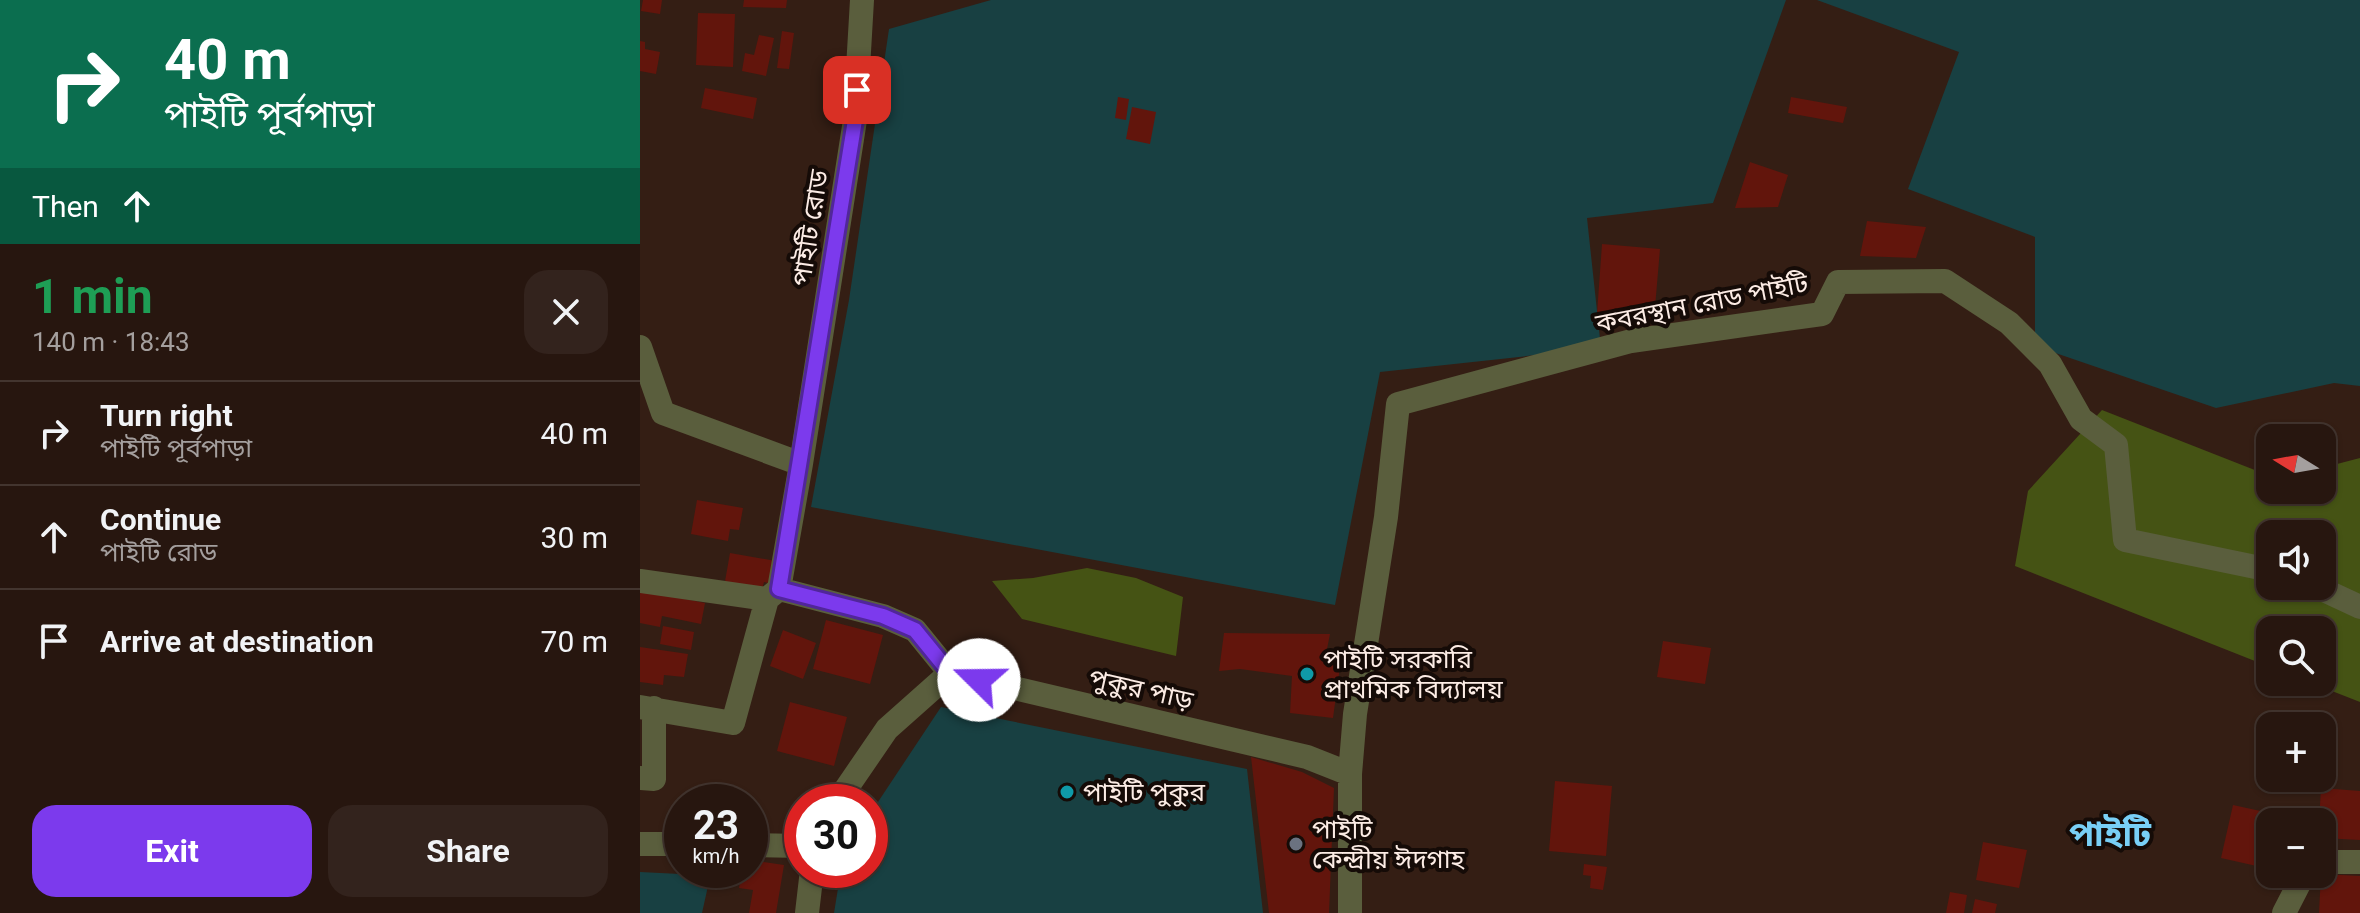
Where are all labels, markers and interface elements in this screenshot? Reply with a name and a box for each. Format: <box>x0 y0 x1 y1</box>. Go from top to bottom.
text: 40 m <box>164 27 291 93</box>
icon: right <box>32 32 136 136</box>
pin <box>823 56 891 124</box>
icon: arrive <box>835 68 879 112</box>
text: পাইটি পূর্বপাড়া <box>164 94 375 136</box>
street label: পাইটি রোড <box>786 167 834 288</box>
icon: ahead <box>115 184 159 228</box>
text: Then <box>32 189 99 224</box>
text: 1 min <box>32 268 153 325</box>
street label: কবরস্থান রোড পাইটি <box>1592 268 1811 338</box>
button: close <box>524 270 608 354</box>
text: 140 m · 18:43 <box>32 327 190 357</box>
text: Turn right <box>100 398 233 433</box>
icon: right <box>32 411 76 455</box>
text: 40 m <box>541 416 608 451</box>
north arrow <box>2256 424 2336 504</box>
map controls <box>2256 424 2336 888</box>
text: পাইটি পূর্বপাড়া <box>100 433 252 463</box>
text: Continue <box>100 502 221 537</box>
icon: ahead <box>32 515 76 559</box>
text: 30 m <box>541 520 608 555</box>
button: sound <box>2256 520 2336 600</box>
text: পাইটি রোড <box>100 537 217 567</box>
button: search <box>2256 616 2336 696</box>
icon: arrive <box>32 619 76 663</box>
text: Arrive at destination <box>100 624 374 659</box>
text: 70 m <box>541 624 608 659</box>
position arrow <box>937 638 1021 722</box>
place label: পাইটি সরকারি প্রাথমিক বিদ্যালয় <box>1323 644 1504 704</box>
street label: পুকুর পাড় <box>1086 663 1196 716</box>
marker: পাইটি সরকারি প্রাথমিক বিদ্যালয় <box>1298 665 1316 683</box>
button: + <box>2256 712 2336 792</box>
place label: পাইটি পুকুর <box>1083 777 1206 807</box>
marker: পাইটি পুকুর <box>1058 783 1076 801</box>
speed limit sign: 30 <box>784 784 888 888</box>
text: 23 <box>693 802 739 849</box>
button: Exit <box>32 805 312 897</box>
button: Share <box>328 805 608 897</box>
button: − <box>2256 808 2336 888</box>
place label: পাইটি কেন্দ্রীয় ঈদগাহ <box>1312 814 1466 874</box>
district label: পাইটি <box>2069 814 2152 854</box>
marker: পাইটি কেন্দ্রীয় ঈদগাহ <box>1287 835 1305 853</box>
text: km/h <box>693 844 739 868</box>

